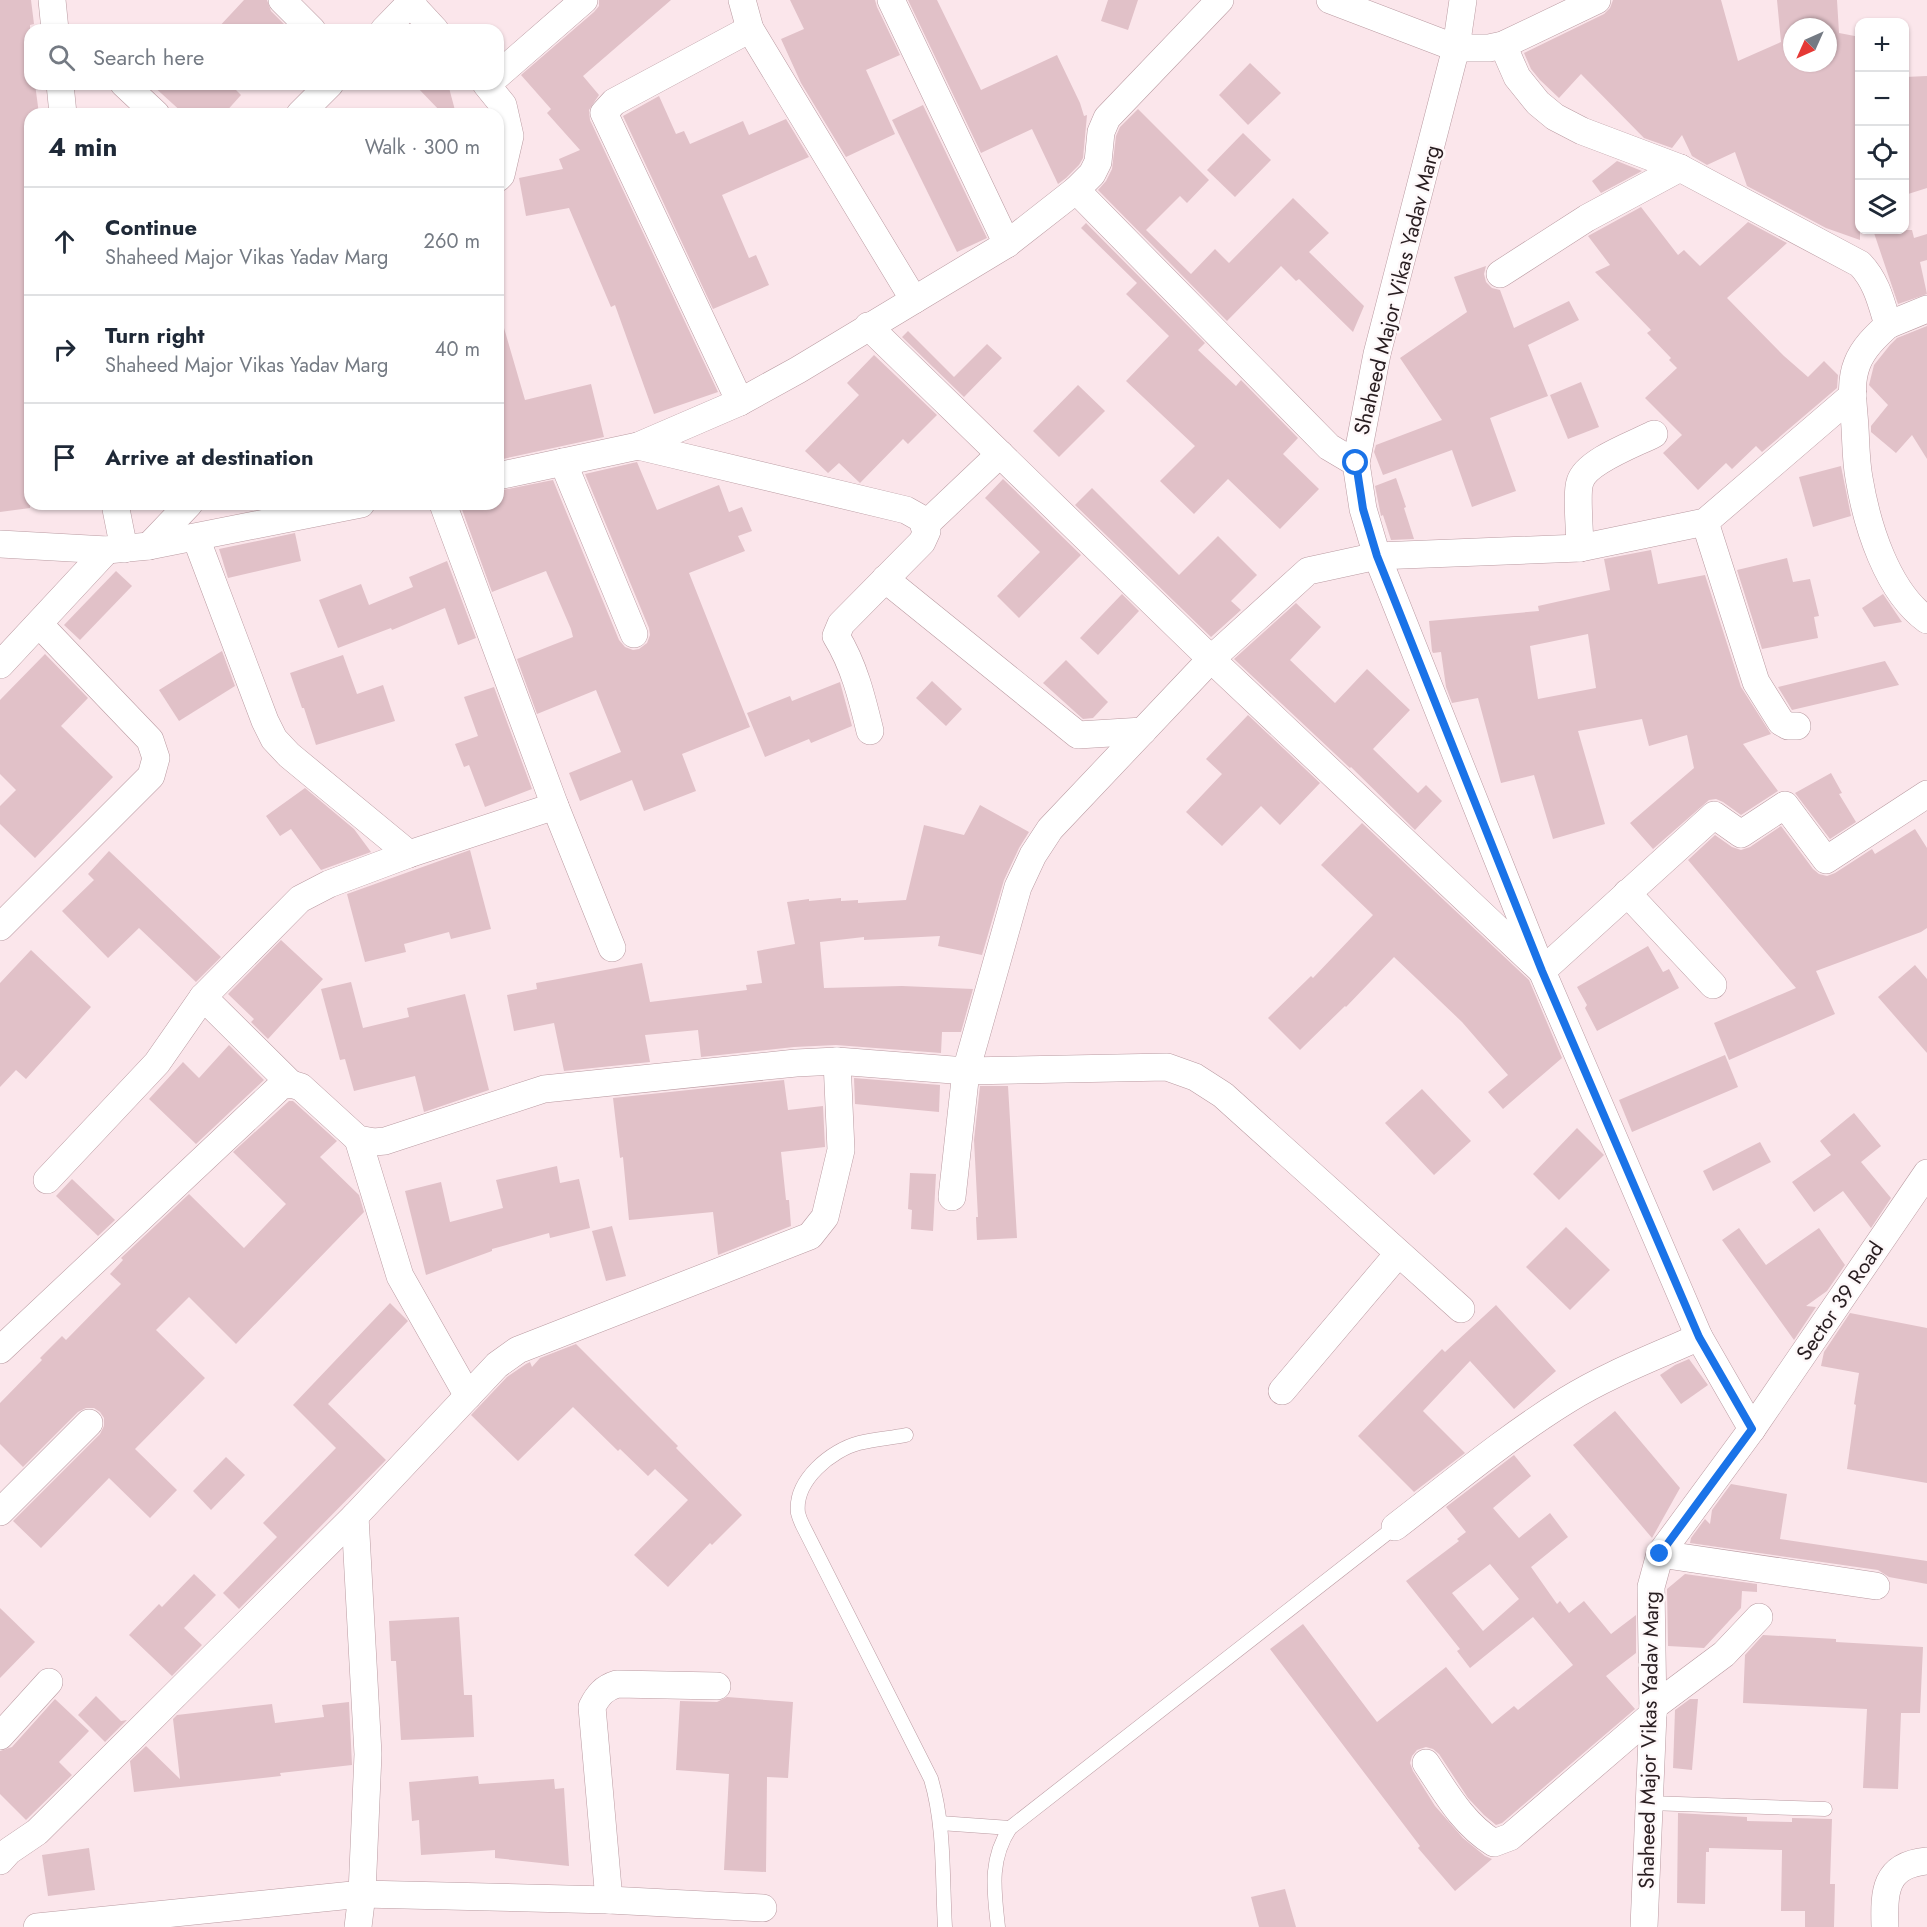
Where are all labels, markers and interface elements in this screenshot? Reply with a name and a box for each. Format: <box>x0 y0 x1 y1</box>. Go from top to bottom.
north arrow <box>1783 18 1837 72</box>
map controls <box>1855 18 1909 234</box>
button: + <box>1855 18 1909 72</box>
search box <box>24 24 504 90</box>
icon: search <box>45 41 78 74</box>
text: Search here <box>93 41 204 73</box>
button: − <box>1855 72 1909 126</box>
button: locate <box>1855 126 1909 180</box>
text: 4 min <box>48 128 117 166</box>
text: Walk · 300 m <box>365 133 480 162</box>
street label: Shaheed Major Vikas Yadav Marg <box>1346 142 1448 438</box>
button: layers <box>1855 180 1909 234</box>
text: Continue <box>105 211 197 243</box>
icon: ahead <box>48 225 81 258</box>
text: 260 m <box>424 227 480 256</box>
text: Shaheed Major Vikas Yadav Marg <box>105 243 388 272</box>
text: Turn right <box>105 319 205 351</box>
icon: right <box>48 333 81 366</box>
text: 40 m <box>435 335 480 364</box>
text: Shaheed Major Vikas Yadav Marg <box>105 351 388 380</box>
icon: arrive <box>48 441 81 474</box>
text: Arrive at destination <box>105 441 314 473</box>
route start <box>1342 449 1368 475</box>
street label: Sector 39 Road <box>1789 1236 1891 1366</box>
route end <box>1646 1540 1672 1566</box>
street label: Shaheed Major Vikas Yadav Marg <box>1631 1591 1667 1889</box>

